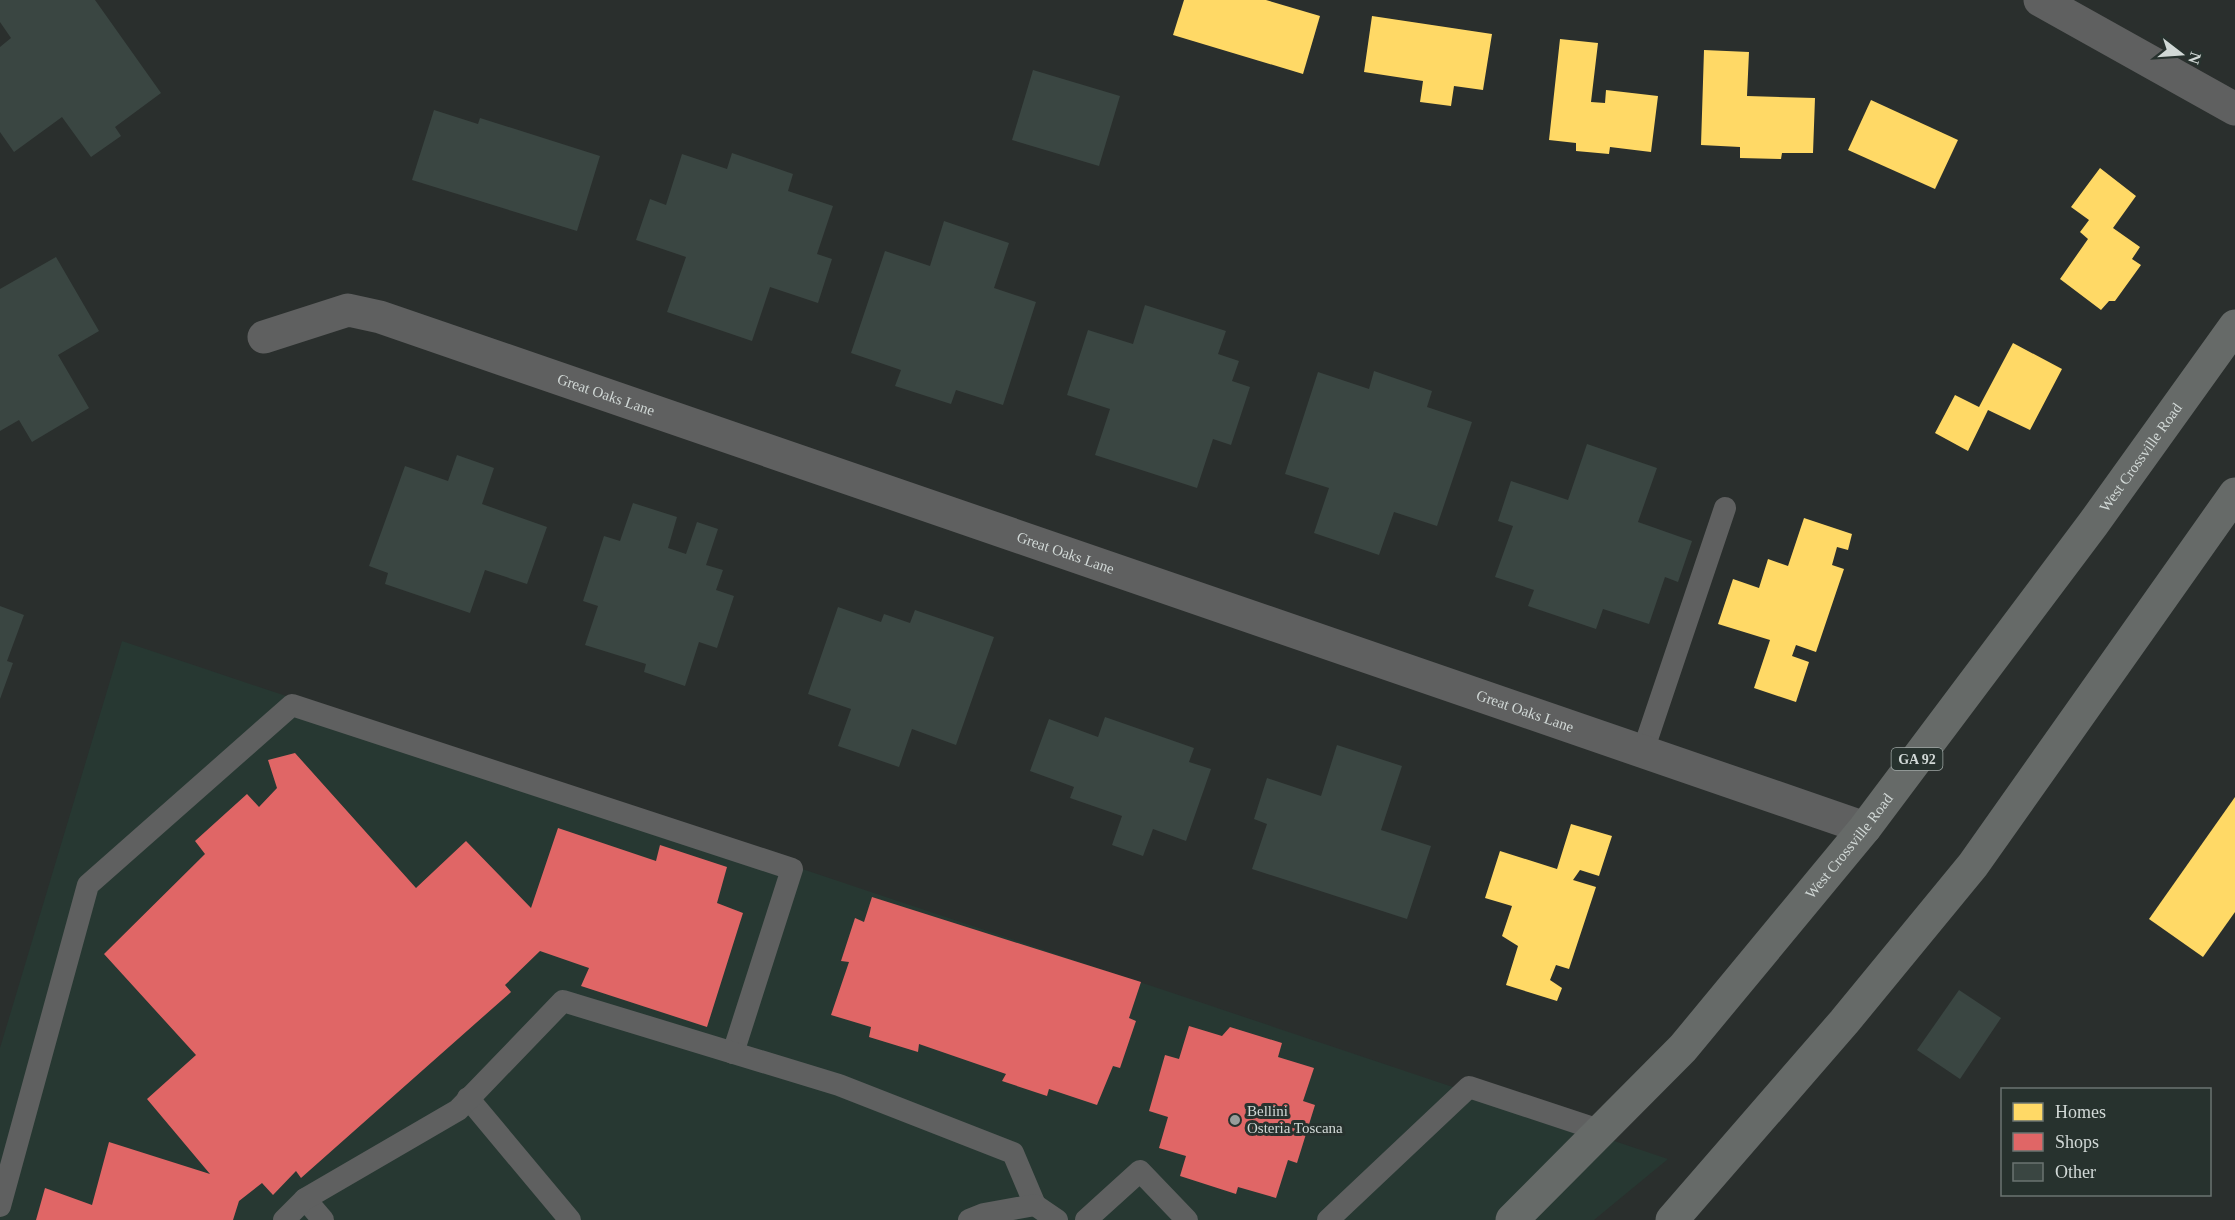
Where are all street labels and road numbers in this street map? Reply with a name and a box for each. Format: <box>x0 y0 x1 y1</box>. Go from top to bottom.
street label: Great Oaks Lane <box>555 371 657 419</box>
street label: West Crossville Road <box>2096 400 2185 515</box>
street label: Great Oaks Lane <box>1015 529 1117 577</box>
street label: Great Oaks Lane <box>1474 687 1576 735</box>
road number: GA 92 <box>1892 748 1942 770</box>
street label: West Crossville Road <box>1802 790 1896 902</box>

